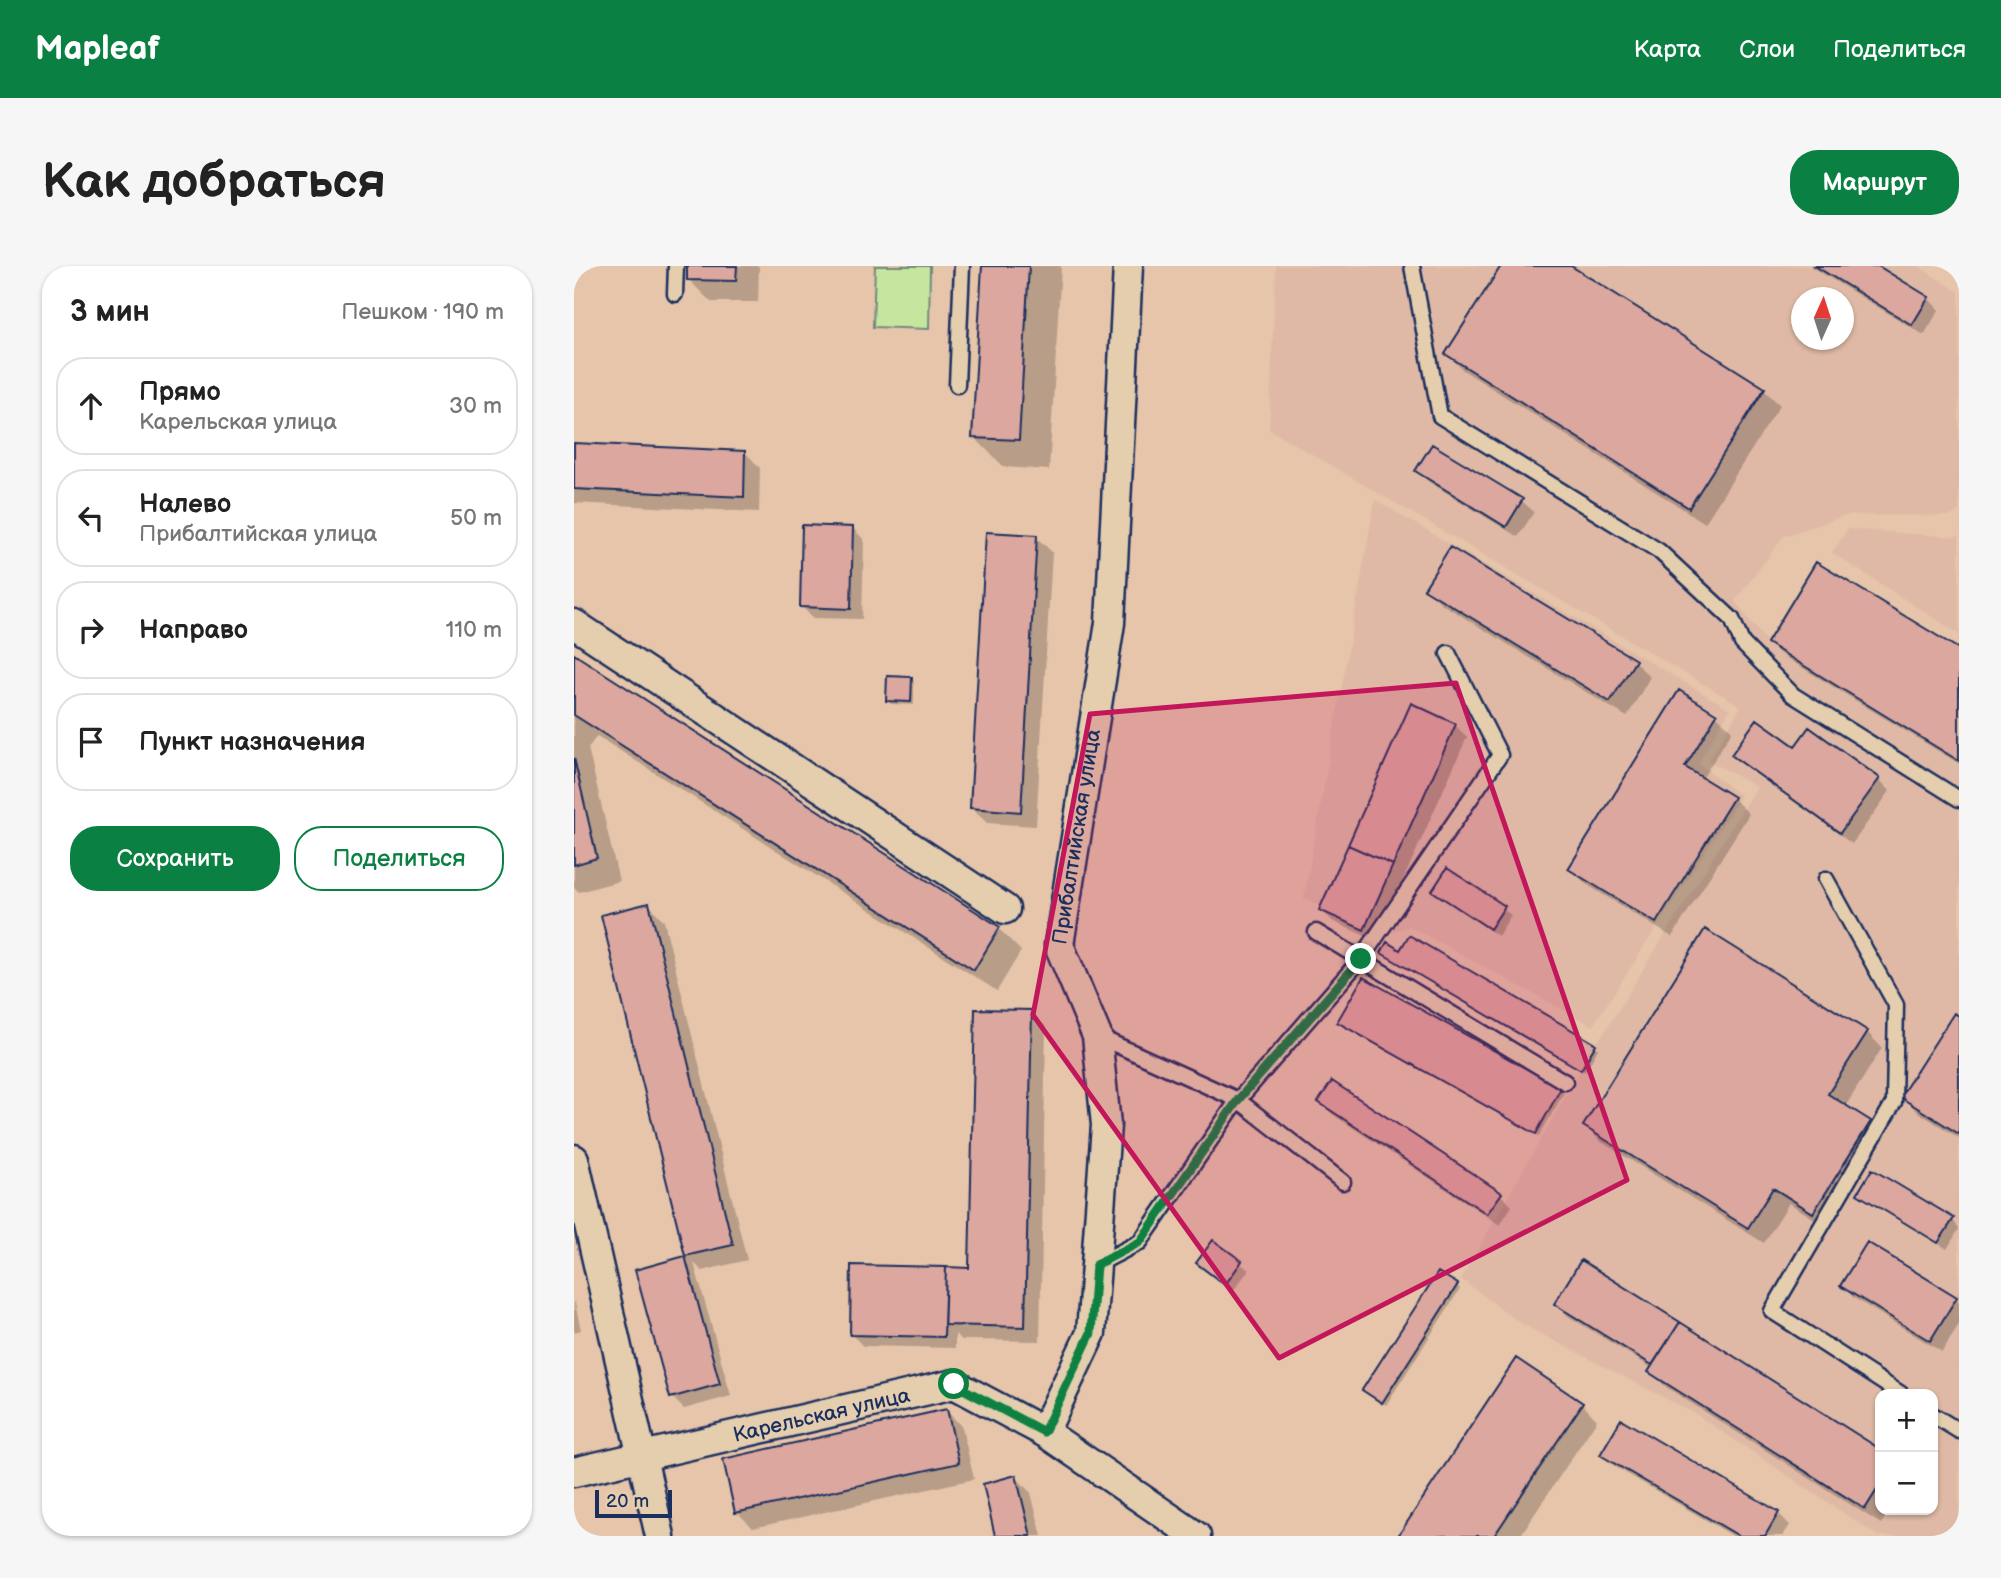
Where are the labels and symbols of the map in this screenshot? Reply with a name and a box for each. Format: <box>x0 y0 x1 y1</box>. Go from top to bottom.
north arrow <box>1791 287 1854 350</box>
street label: Прибалтийская улица <box>1047 727 1106 946</box>
route end <box>1345 943 1376 974</box>
route start <box>938 1368 969 1399</box>
street label: Карельская улица <box>731 1382 913 1448</box>
scale bar <box>595 1487 672 1519</box>

